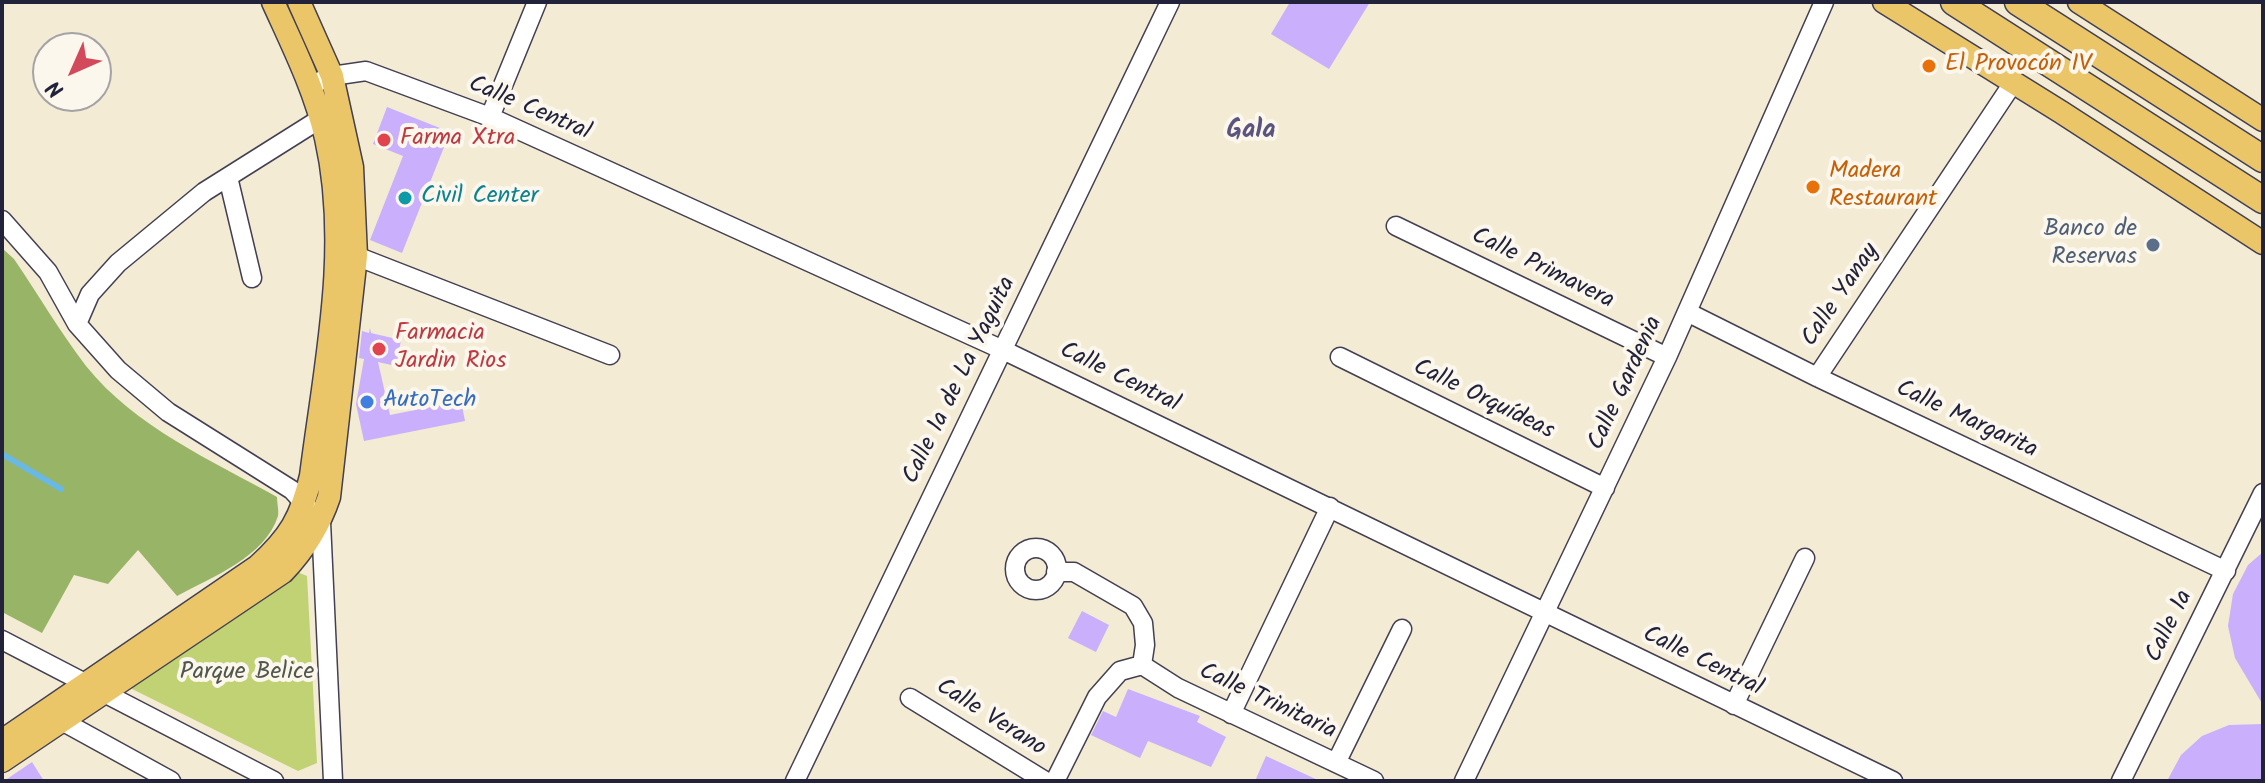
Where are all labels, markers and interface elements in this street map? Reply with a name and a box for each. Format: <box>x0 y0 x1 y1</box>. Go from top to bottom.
north arrow <box>32 32 112 112</box>
place label: El Provocón IV <box>1945 52 2092 80</box>
marker: El Provocón IV <box>1920 57 1938 75</box>
text: N <box>39 71 73 105</box>
street label: Calle Central <box>463 71 595 149</box>
district label: Gala <box>1227 117 1275 149</box>
place label: Farma Xtra <box>400 126 515 154</box>
marker: Farma Xtra <box>375 131 393 149</box>
place label: Madera Restaurant <box>1829 159 1937 215</box>
marker: Madera Restaurant <box>1804 178 1822 196</box>
place label: Civil Center <box>421 184 538 212</box>
marker: Civil Center <box>396 189 414 207</box>
place label: Banco de Reservas <box>2044 217 2137 273</box>
street label: Calle Primavera <box>1466 223 1618 317</box>
marker: Banco de Reservas <box>2144 236 2162 254</box>
street label: Calle Yanay <box>1797 239 1887 353</box>
street label: Calle 1a de La Yaguita <box>898 273 1024 489</box>
street label: Calle Gardenia <box>1583 313 1671 455</box>
place label: Farmacia Jardin Rios <box>395 321 506 377</box>
street label: Calle Central <box>1054 338 1184 420</box>
marker: Farmacia Jardin Rios <box>370 340 388 358</box>
street label: Calle Orquídeas <box>1408 354 1558 448</box>
street label: Calle Margarita <box>1891 376 2041 466</box>
place label: AutoTech <box>383 388 476 416</box>
marker: AutoTech <box>358 393 376 411</box>
street label: Calle 1a <box>2141 586 2201 668</box>
street label: Calle Central <box>1637 622 1767 704</box>
street label: Calle Trinitaria <box>1194 659 1340 747</box>
park label: Parque Belice <box>180 660 314 688</box>
street label: Calle Verano <box>930 674 1050 764</box>

